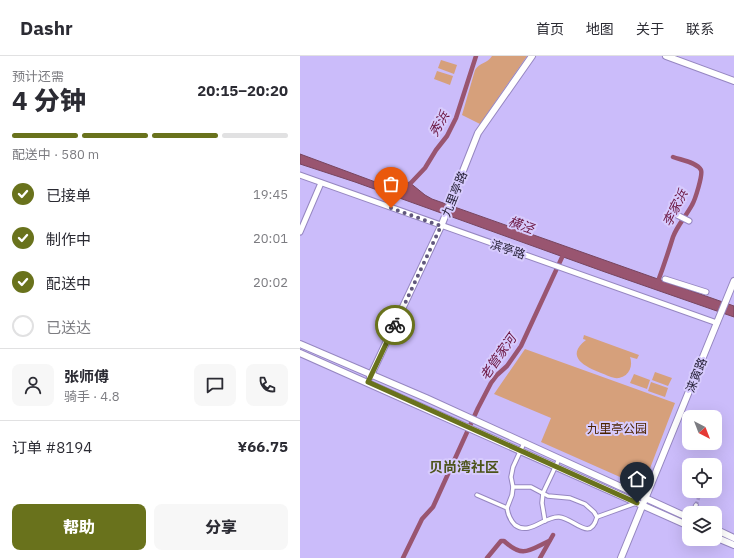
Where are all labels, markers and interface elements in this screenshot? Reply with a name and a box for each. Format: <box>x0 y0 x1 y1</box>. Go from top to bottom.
text: Dashr <box>20 16 73 40</box>
text: 首页 <box>536 20 564 38</box>
text: 地图 <box>586 20 614 38</box>
text: 关于 <box>636 20 664 38</box>
text: 联系 <box>686 20 714 38</box>
text: 预计还需 <box>12 68 64 85</box>
text: 20:15–20:20 <box>197 81 288 100</box>
text: 4 分钟 <box>12 83 86 117</box>
water label: 秀浜 <box>425 108 453 140</box>
text: 配送中 · 580 m <box>12 146 99 163</box>
pin <box>374 167 408 208</box>
street label: 九里亭路 <box>438 169 470 219</box>
icon: bag <box>380 173 402 195</box>
icon: check <box>12 183 34 205</box>
text: 已接单 <box>46 186 91 205</box>
text: 19:45 <box>253 186 288 203</box>
water label: 李家浜 <box>659 186 692 229</box>
water label: 横泾 <box>506 213 538 238</box>
icon: check <box>12 227 34 249</box>
text: 制作中 <box>46 230 91 249</box>
text: 20:01 <box>253 230 288 247</box>
street label: 滨亭路 <box>489 236 527 262</box>
icon: check <box>12 271 34 293</box>
text: 配送中 <box>46 274 91 293</box>
text: 20:02 <box>253 274 288 291</box>
courier <box>375 305 415 345</box>
icon: bike <box>384 314 406 336</box>
text: 已送达 <box>46 318 91 337</box>
water label: 老管家河 <box>476 328 522 383</box>
street label: 涞寅路 <box>682 355 710 395</box>
button: person <box>12 364 54 406</box>
button: chat <box>194 364 236 406</box>
button: phone <box>246 364 288 406</box>
text: 张师傅 <box>64 367 109 386</box>
text: 骑手 · 4.8 <box>64 388 120 405</box>
north arrow <box>682 410 722 450</box>
map controls <box>682 410 722 546</box>
park label: 九里亭公园 <box>587 421 647 436</box>
text: ¥66.75 <box>238 437 288 456</box>
text: 订单 #8194 <box>12 438 92 457</box>
district label: 贝尚湾社区 <box>429 458 499 476</box>
button: locate <box>682 458 722 498</box>
pin <box>620 462 654 503</box>
icon: home <box>626 468 648 490</box>
button: 帮助 <box>12 504 146 550</box>
button: 分享 <box>154 504 288 550</box>
button: layers <box>682 506 722 546</box>

